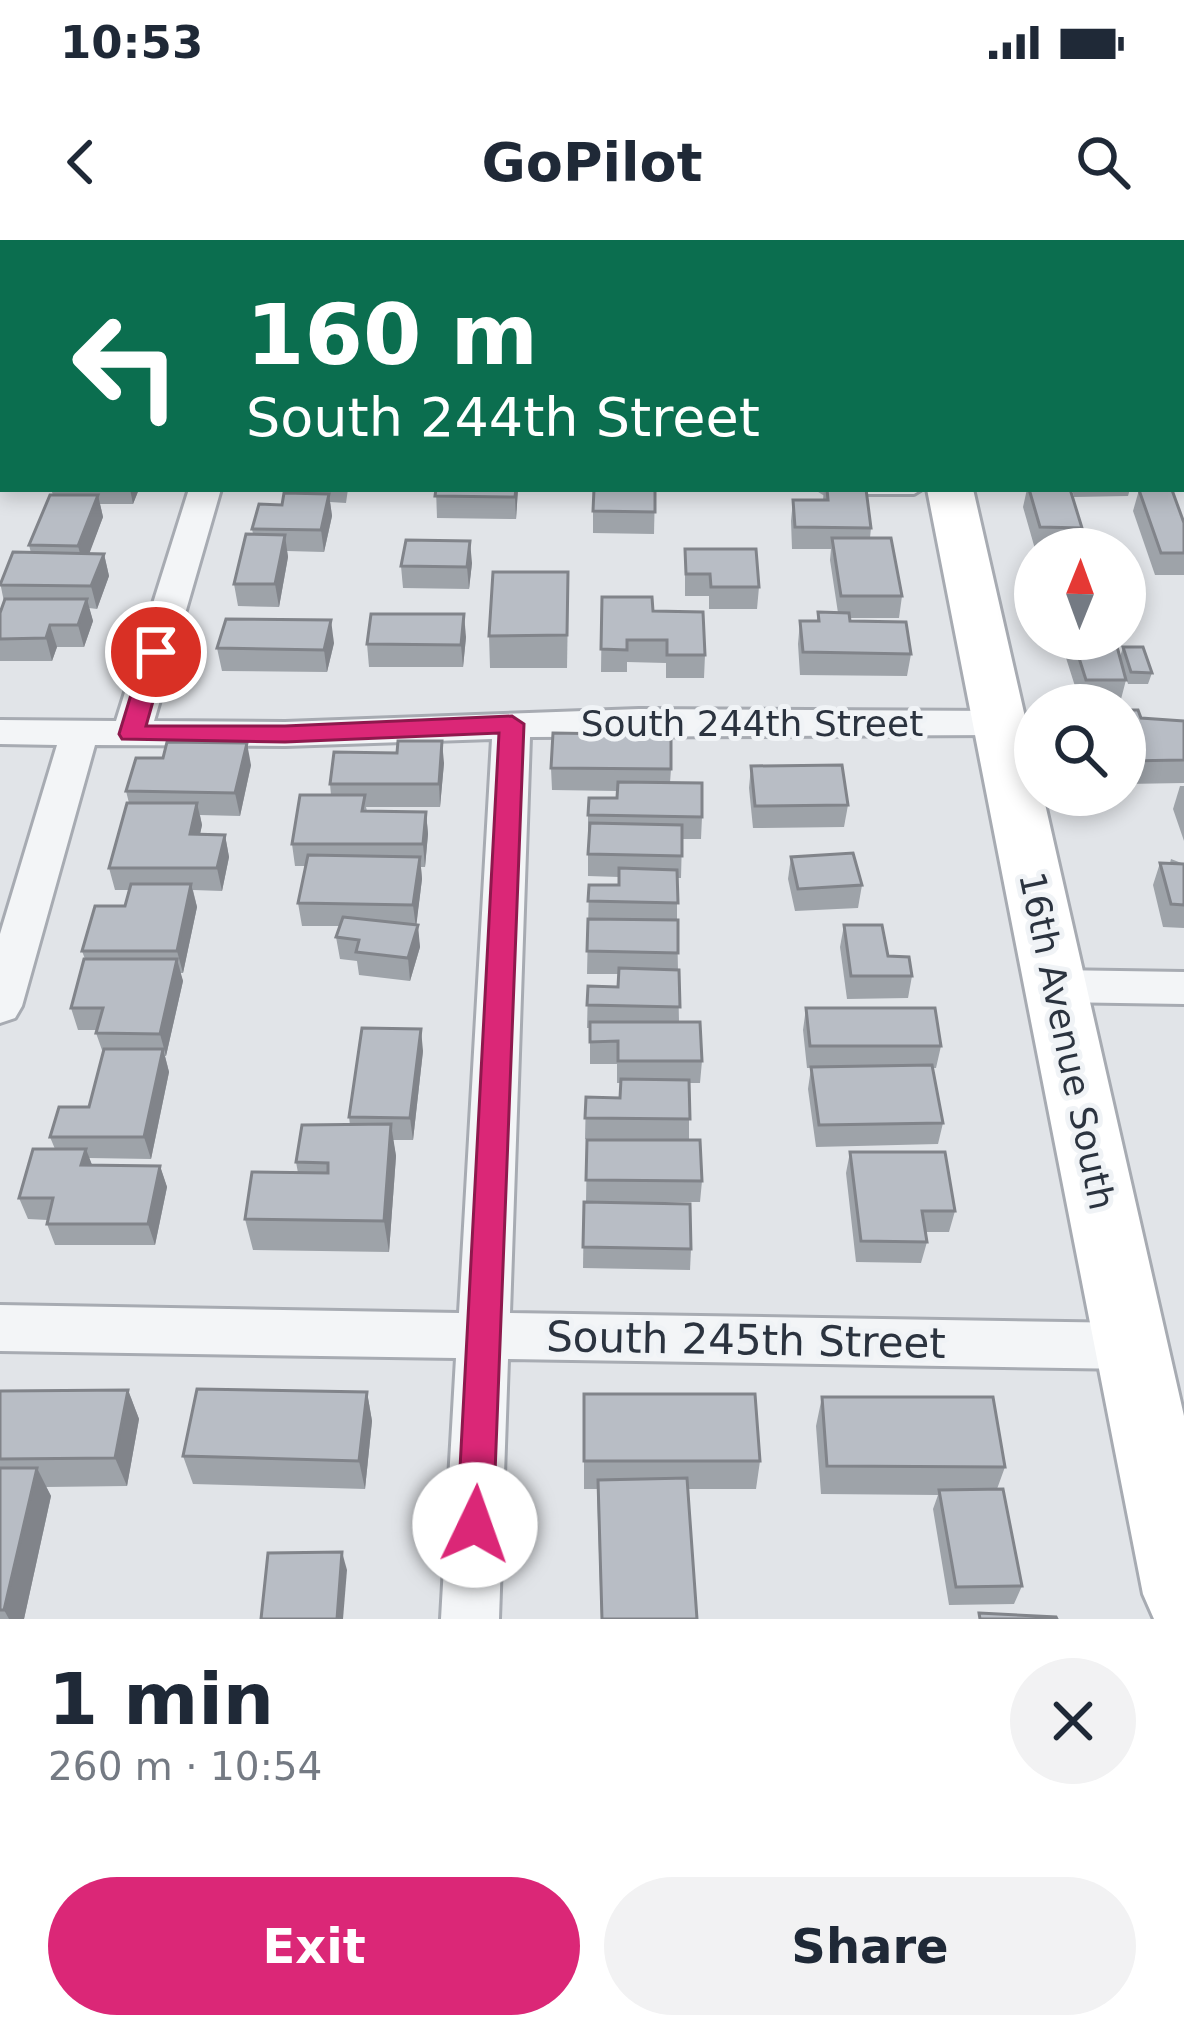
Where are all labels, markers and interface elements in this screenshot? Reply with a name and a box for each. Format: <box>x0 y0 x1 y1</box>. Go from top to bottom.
text: 10:53 <box>60 16 203 69</box>
icon: back <box>48 129 114 195</box>
icon: search <box>1070 129 1136 195</box>
text: GoPilot <box>482 131 702 194</box>
text: 160 m <box>246 286 538 384</box>
icon: left <box>48 288 204 444</box>
text: South 244th Street <box>246 386 760 449</box>
north arrow <box>1014 528 1146 660</box>
map controls <box>1014 528 1146 816</box>
pin <box>105 601 207 703</box>
icon: arrive <box>123 619 189 685</box>
button: search <box>1014 684 1146 816</box>
street label: South 244th Street <box>581 703 923 744</box>
street label: 16th Avenue South <box>1011 868 1123 1214</box>
street label: South 245th Street <box>546 1312 946 1368</box>
position arrow <box>412 1462 538 1588</box>
text: 1 min <box>48 1657 274 1741</box>
button: close <box>1010 1658 1136 1784</box>
text: 260 m · 10:54 <box>48 1744 322 1789</box>
button: Exit <box>48 1877 580 2015</box>
button: Share <box>604 1877 1136 2015</box>

